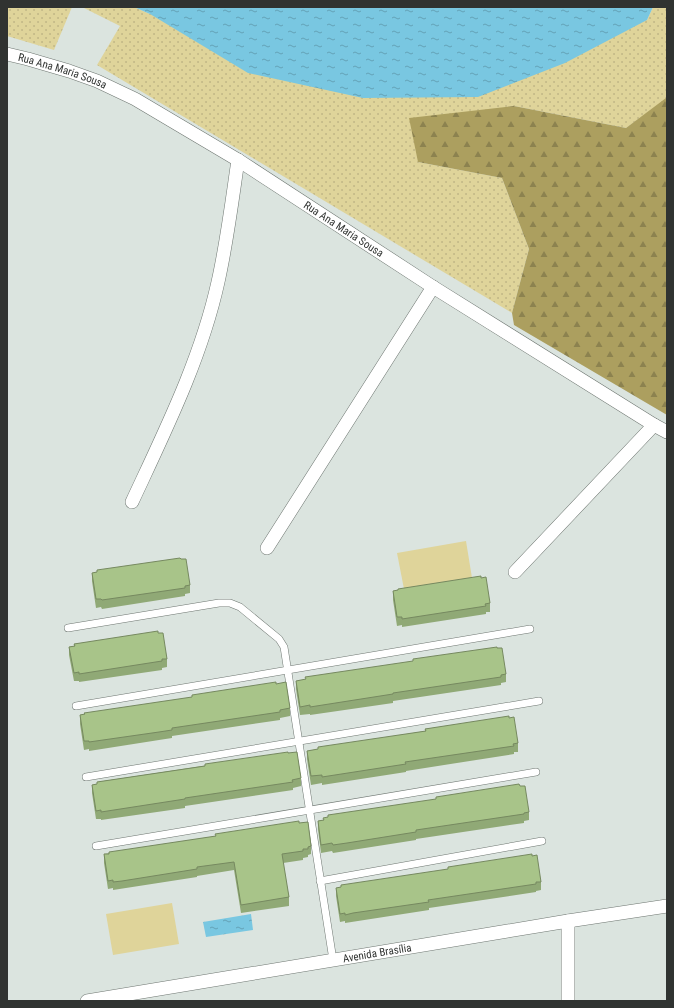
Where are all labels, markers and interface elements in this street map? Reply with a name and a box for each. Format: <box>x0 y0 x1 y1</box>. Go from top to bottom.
street label: Rua Ana Maria Sousa <box>17 50 109 91</box>
street label: Rua Ana Maria Sousa <box>301 198 386 260</box>
street label: Avenida Brasília <box>342 941 412 965</box>

